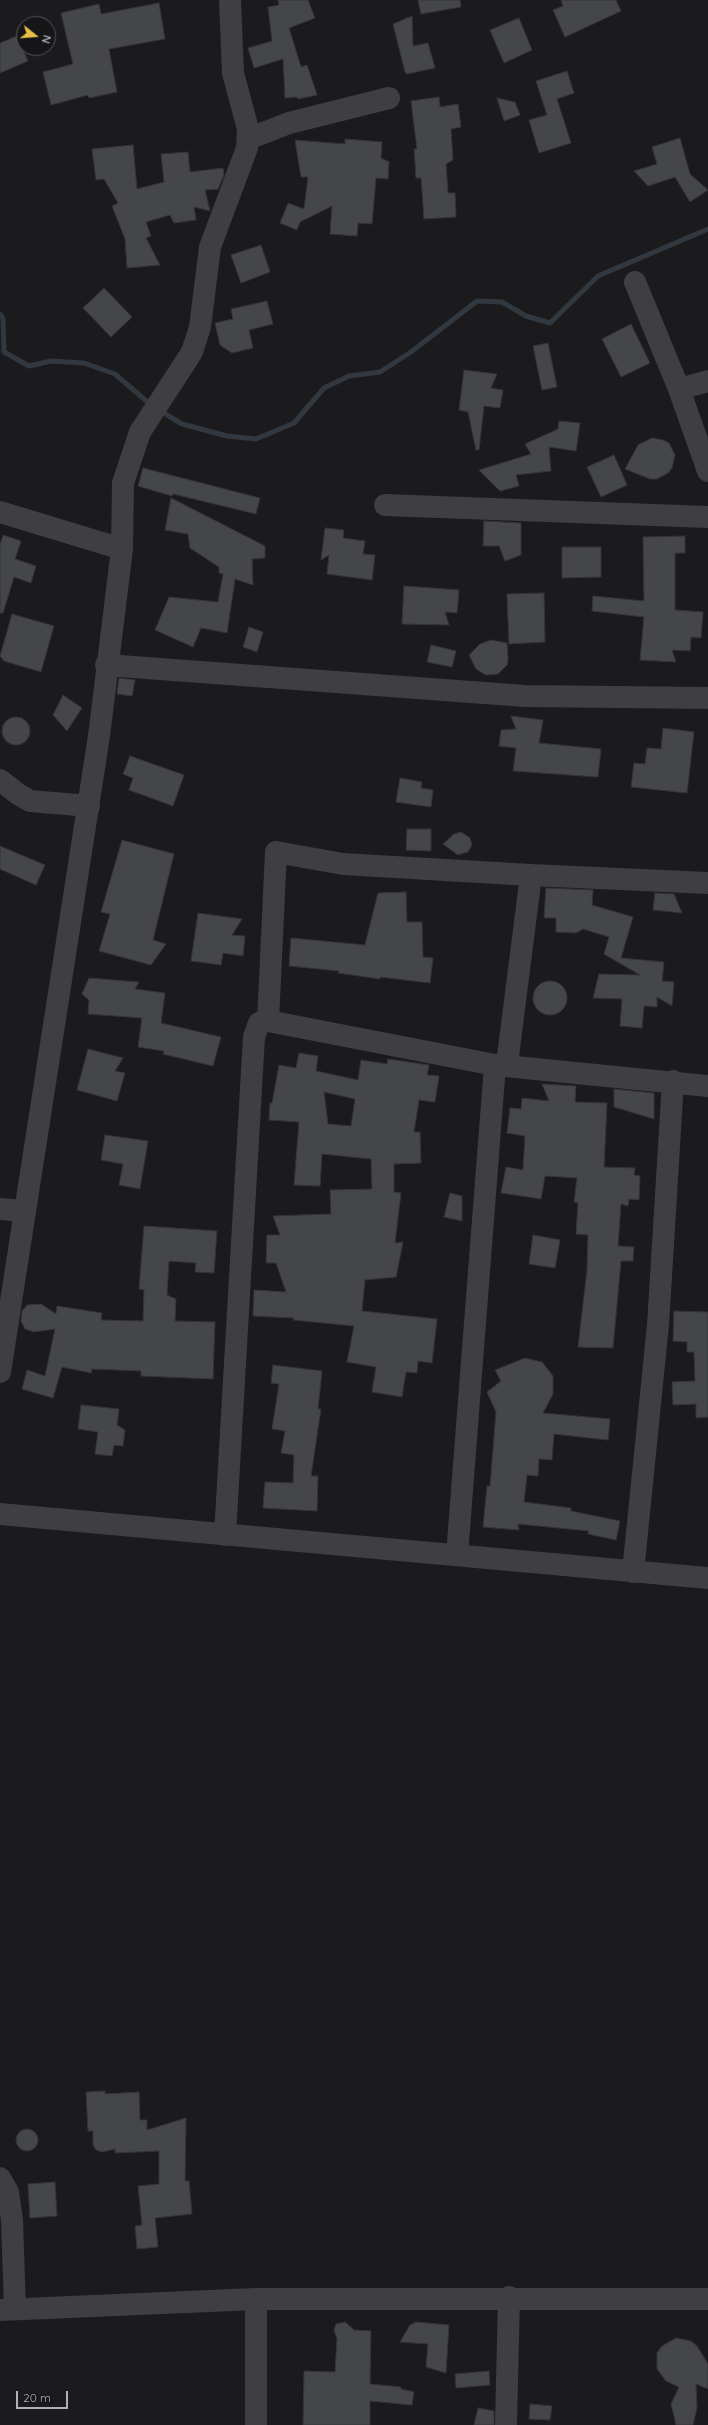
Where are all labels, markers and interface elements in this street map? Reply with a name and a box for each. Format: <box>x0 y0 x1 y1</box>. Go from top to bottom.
north arrow <box>16 16 56 56</box>
text: N <box>39 33 54 45</box>
scale bar <box>18 2383 70 2409</box>
text: 20 m <box>23 2390 51 2405</box>

